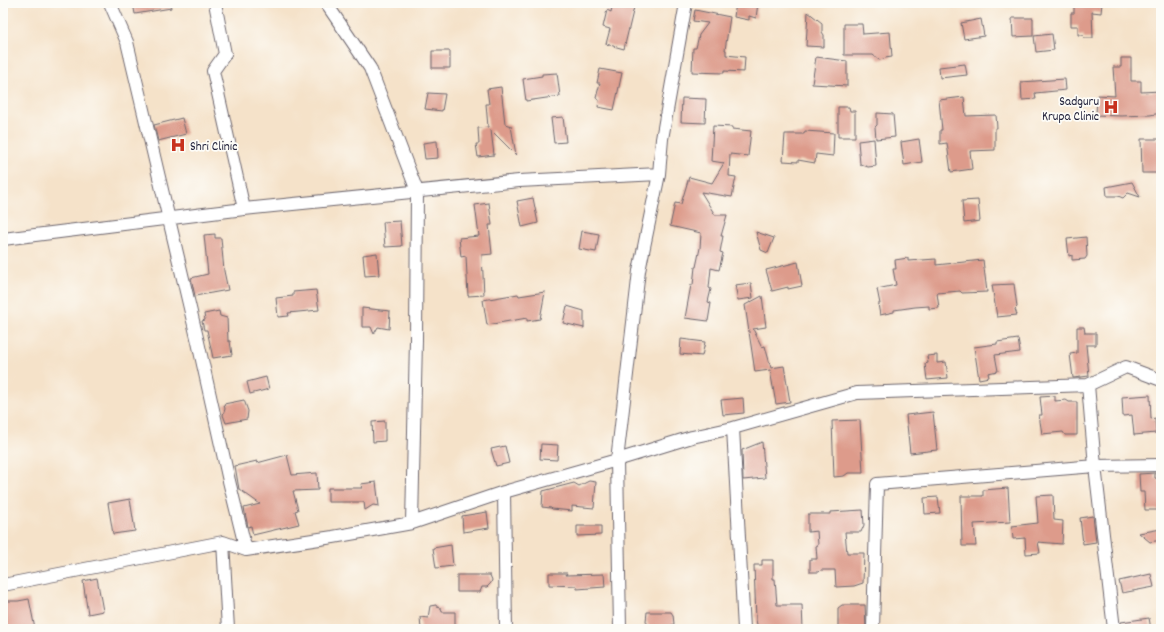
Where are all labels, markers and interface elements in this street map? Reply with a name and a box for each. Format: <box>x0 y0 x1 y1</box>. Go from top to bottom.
place label: Sadguru Krupa Clinic <box>1042 93 1099 127</box>
hospital icon: Sadguru Krupa Clinic <box>1102 98 1120 116</box>
hospital icon: Shri Clinic <box>169 136 187 154</box>
place label: Shri Clinic <box>190 138 237 157</box>

